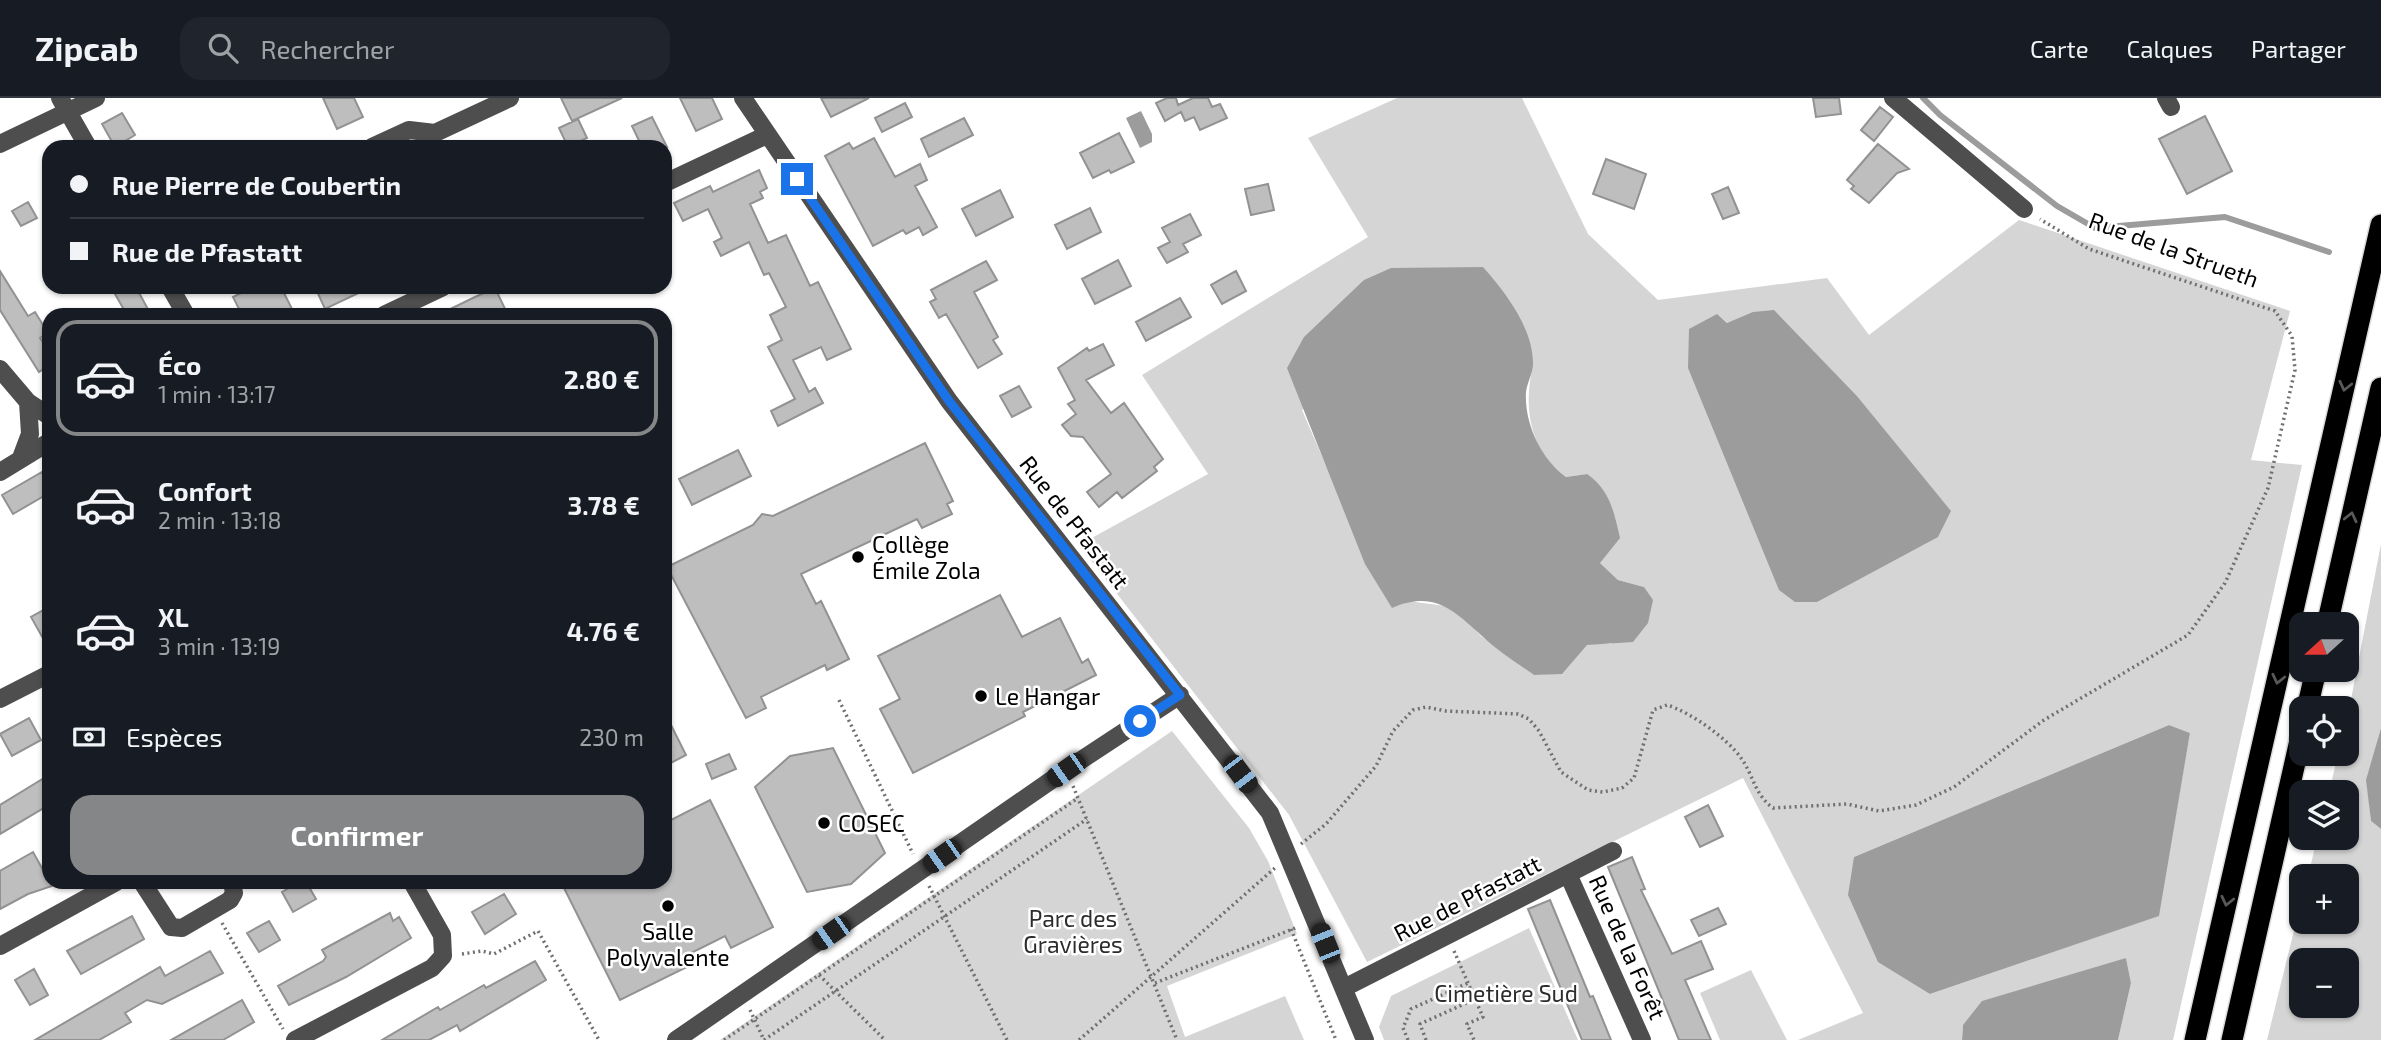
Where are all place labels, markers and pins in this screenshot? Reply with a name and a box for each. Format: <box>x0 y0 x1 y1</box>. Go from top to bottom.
place label: Collège Émile Zola <box>872 530 981 584</box>
marker: Collège Émile Zola <box>850 549 866 565</box>
place label: Le Hangar <box>995 682 1100 710</box>
marker: Le Hangar <box>973 688 989 704</box>
place label: COSEC <box>838 809 905 837</box>
marker: COSEC <box>816 815 832 831</box>
marker: Salle Polyvalente <box>660 898 676 914</box>
place label: Salle Polyvalente <box>606 917 730 971</box>

